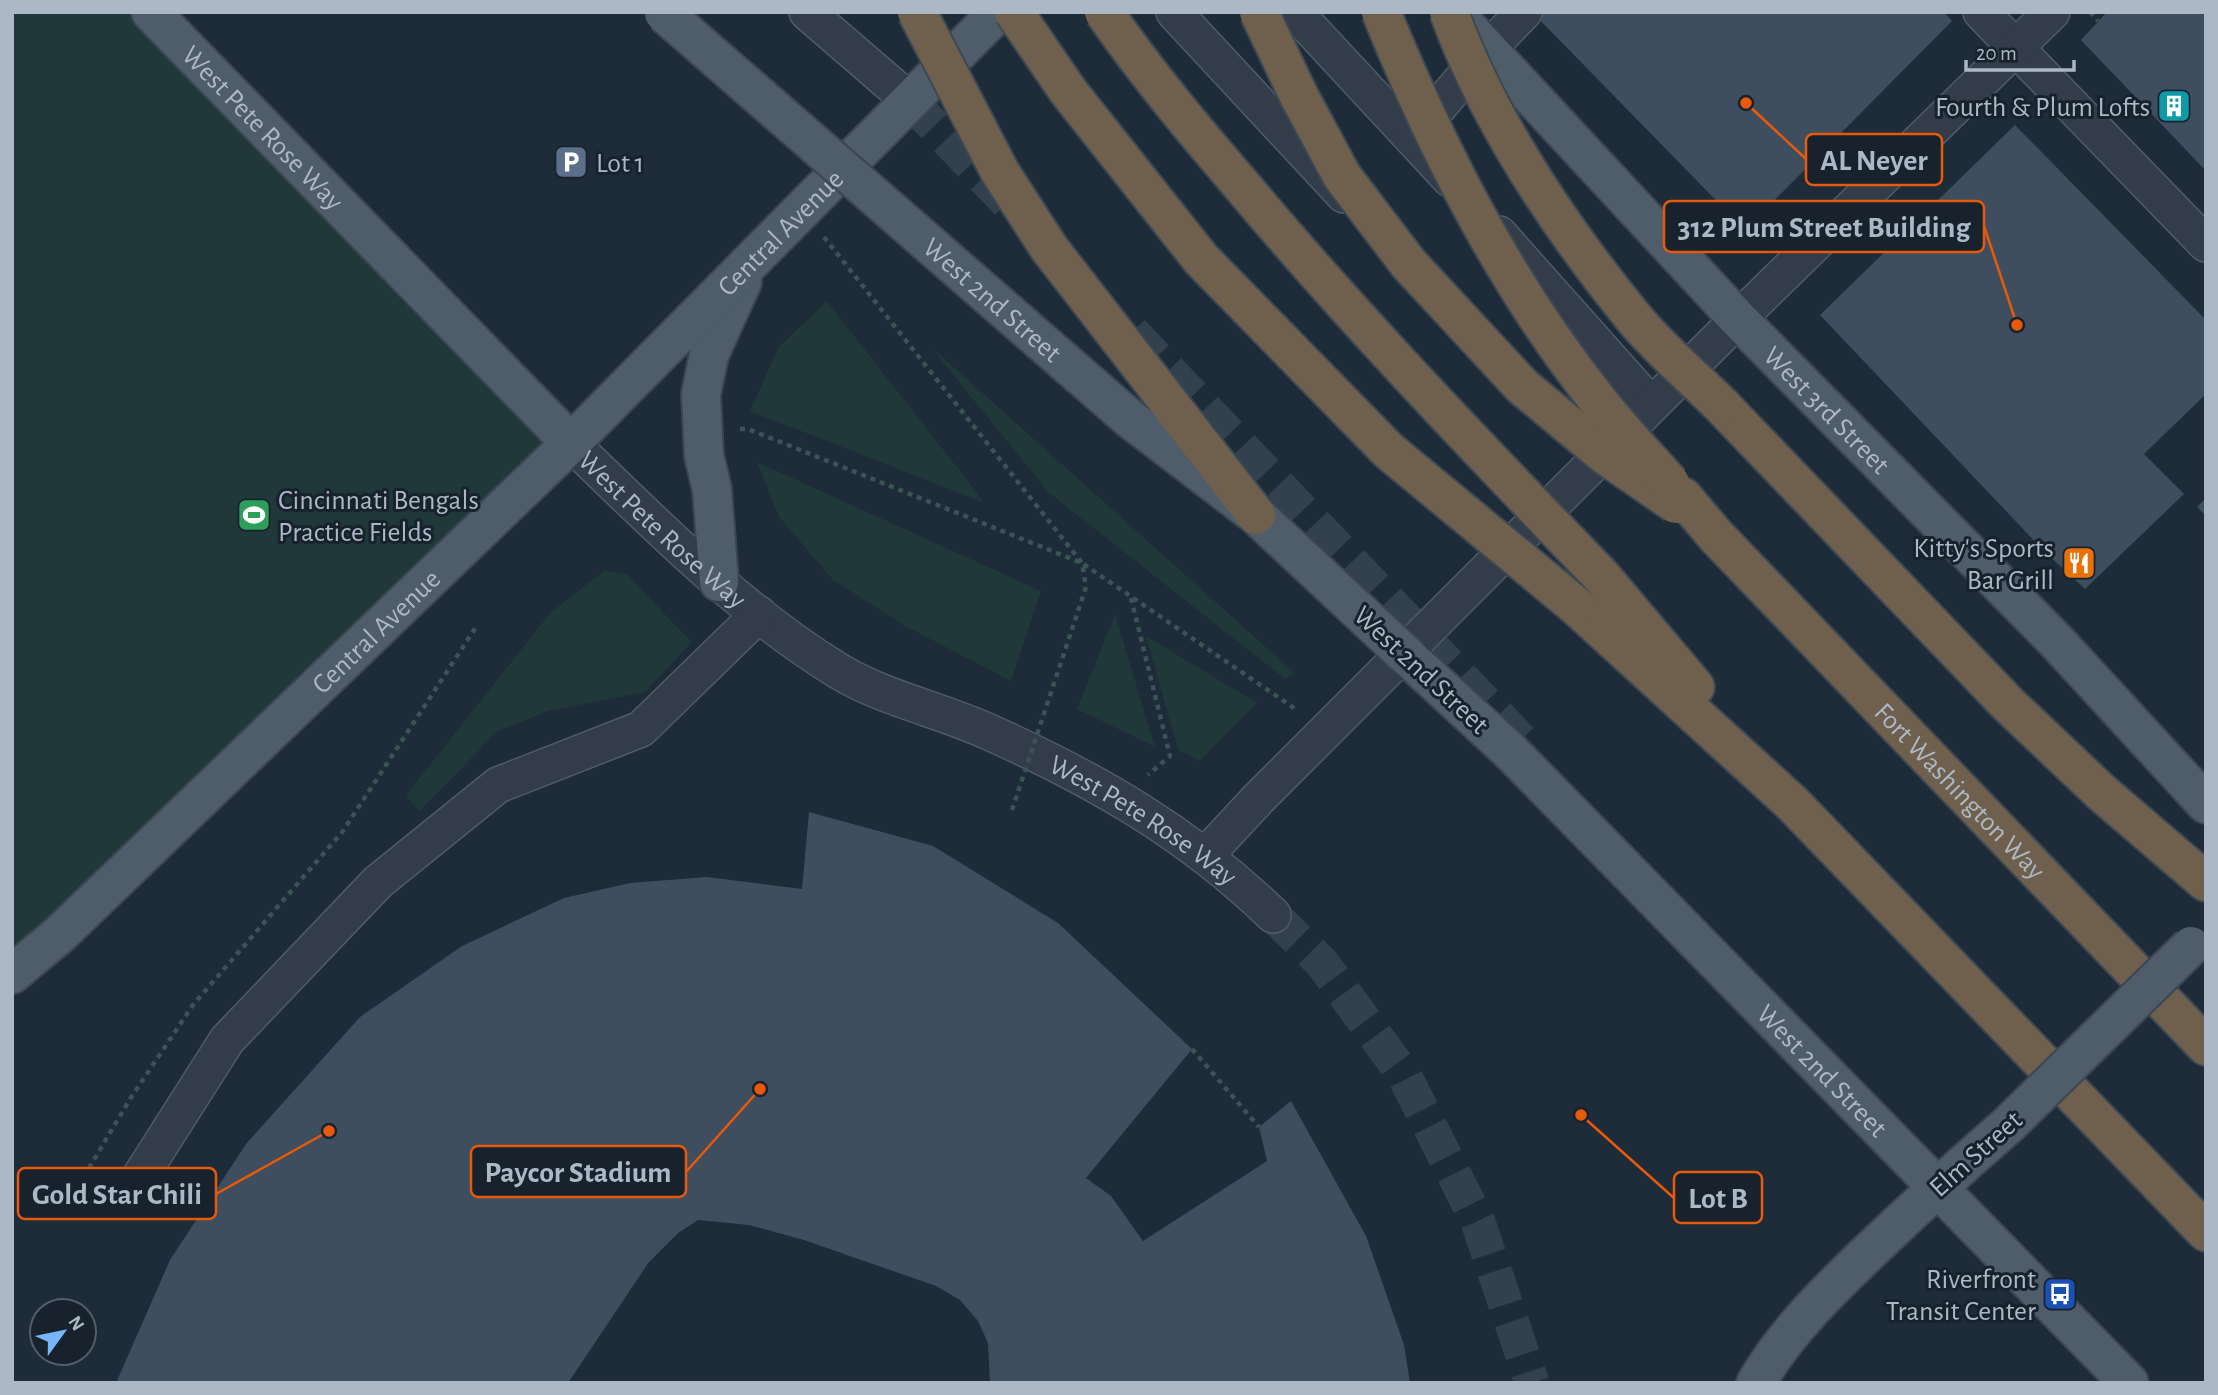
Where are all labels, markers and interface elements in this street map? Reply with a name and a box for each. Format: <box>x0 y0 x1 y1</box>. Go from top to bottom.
scale bar <box>1966 28 2074 72</box>
street label: West Pete Rose Way <box>176 41 348 216</box>
text: 20 m <box>1976 43 2017 64</box>
building icon: Fourth & Plum Lofts <box>2155 87 2193 125</box>
place label: Fourth & Plum Lofts <box>1935 94 2150 122</box>
callout: AL Neyer <box>1806 134 1942 185</box>
parking icon: Lot 1 <box>552 143 590 181</box>
text: AL Neyer <box>1820 146 1928 176</box>
place label: Lot 1 <box>596 150 644 178</box>
street label: Central Avenue <box>713 165 849 302</box>
callout: 312 Plum Street Building <box>1664 201 1984 252</box>
text: 312 Plum Street Building <box>1678 213 1971 243</box>
street label: West 2nd Street <box>917 234 1066 368</box>
street label: West 3rd Street <box>1757 342 1894 480</box>
street label: West Pete Rose Way <box>572 446 751 615</box>
place label: Cincinnati Bengals Practice Fields <box>278 487 479 547</box>
sports icon: Cincinnati Bengals Practice Fields <box>235 496 273 534</box>
place label: Kitty's Sports Bar Grill <box>1913 535 2054 595</box>
restaurant icon: Kitty's Sports Bar Grill <box>2060 544 2098 582</box>
street label: Central Avenue <box>308 565 446 700</box>
street label: West 2nd Street <box>1348 601 1493 740</box>
street label: Fort Washington Way <box>1868 698 2050 885</box>
street label: West Pete Rose Way <box>1045 751 1241 892</box>
street label: West 2nd Street <box>1751 1000 1892 1143</box>
street label: Elm Street <box>1925 1106 2028 1203</box>
callout: Paycor Stadium <box>471 1146 686 1197</box>
text: Paycor Stadium <box>484 1158 672 1188</box>
callout: Gold Star Chili <box>18 1168 216 1219</box>
callout: Lot B <box>1674 1172 1762 1223</box>
text: Gold Star Chili <box>32 1180 202 1210</box>
text: Lot B <box>1688 1184 1748 1214</box>
place label: Riverfront Transit Center <box>1886 1266 2036 1326</box>
bus stop icon: Riverfront Transit Center <box>2041 1275 2079 1313</box>
north arrow <box>28 1297 98 1367</box>
text: N <box>64 1313 88 1334</box>

